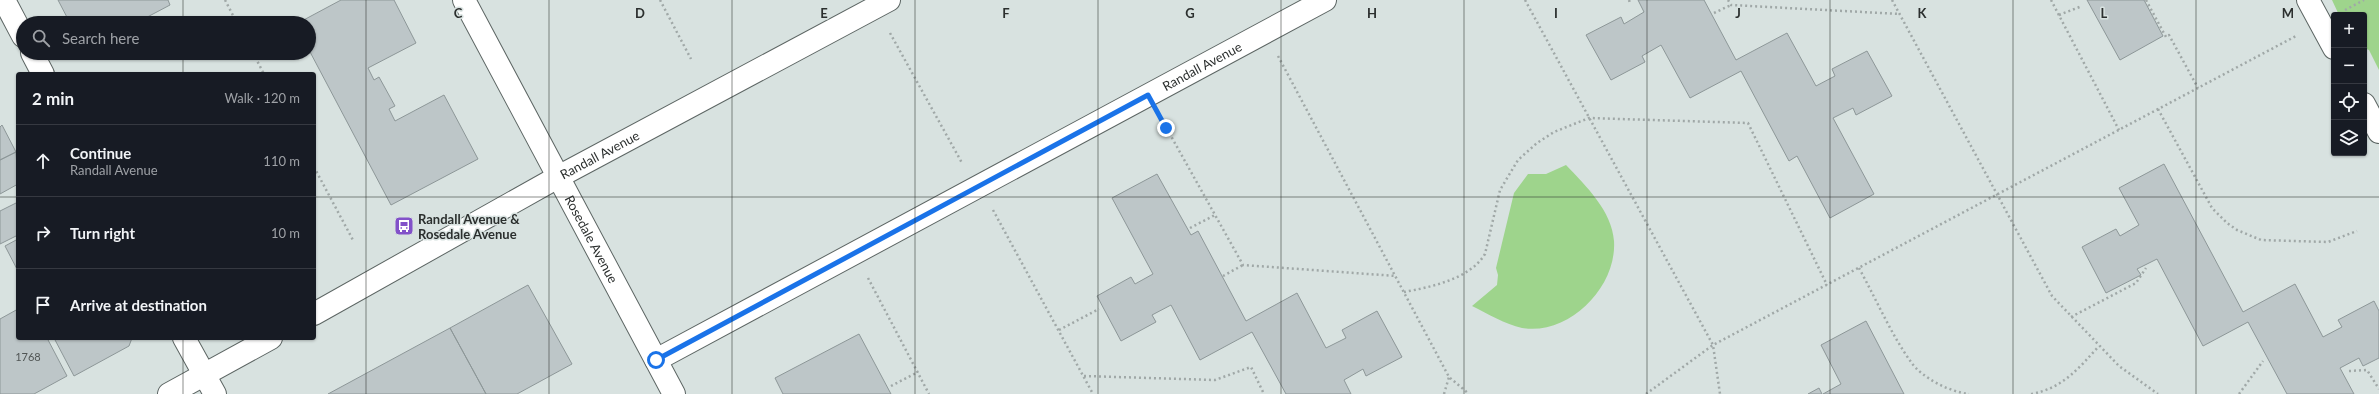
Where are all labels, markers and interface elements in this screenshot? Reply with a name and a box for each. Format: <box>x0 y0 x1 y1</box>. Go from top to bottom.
text: C <box>454 5 463 21</box>
text: D <box>635 5 645 21</box>
text: E <box>820 5 828 21</box>
text: F <box>1002 5 1010 21</box>
text: G <box>1185 5 1195 21</box>
text: H <box>1367 5 1377 21</box>
text: I <box>1554 5 1558 21</box>
text: J <box>1735 5 1741 21</box>
text: K <box>1918 5 1928 21</box>
text: L <box>2101 5 2108 21</box>
text: M <box>2282 5 2294 21</box>
map controls <box>2331 12 2367 156</box>
button: + <box>2331 12 2367 48</box>
search box <box>16 16 316 60</box>
icon: search <box>30 27 52 49</box>
text: Search here <box>62 29 139 47</box>
street label: Randall Avenue <box>1160 38 1244 94</box>
button: − <box>2331 48 2367 84</box>
button: locate <box>2331 84 2367 120</box>
text: 2 min <box>32 88 74 109</box>
text: Walk · 120 m <box>224 90 300 106</box>
route end <box>1157 119 1175 137</box>
button: layers <box>2331 120 2367 156</box>
street label: Randall Avenue <box>557 127 642 182</box>
text: Continue <box>70 144 131 162</box>
icon: ahead <box>32 150 54 172</box>
text: 110 m <box>263 153 300 169</box>
text: Randall Avenue <box>70 162 158 178</box>
street label: Rosedale Avenue <box>562 192 621 286</box>
place label: Randall Avenue & Rosedale Avenue <box>418 211 520 242</box>
bus stop icon: Randall Avenue & Rosedale Avenue <box>393 215 415 237</box>
icon: right <box>32 222 54 244</box>
text: Turn right <box>70 224 135 242</box>
text: 10 m <box>271 225 300 241</box>
icon: arrive <box>32 294 54 316</box>
text: Arrive at destination <box>70 296 207 314</box>
house number: 1768 <box>15 350 41 363</box>
route start <box>647 351 665 369</box>

